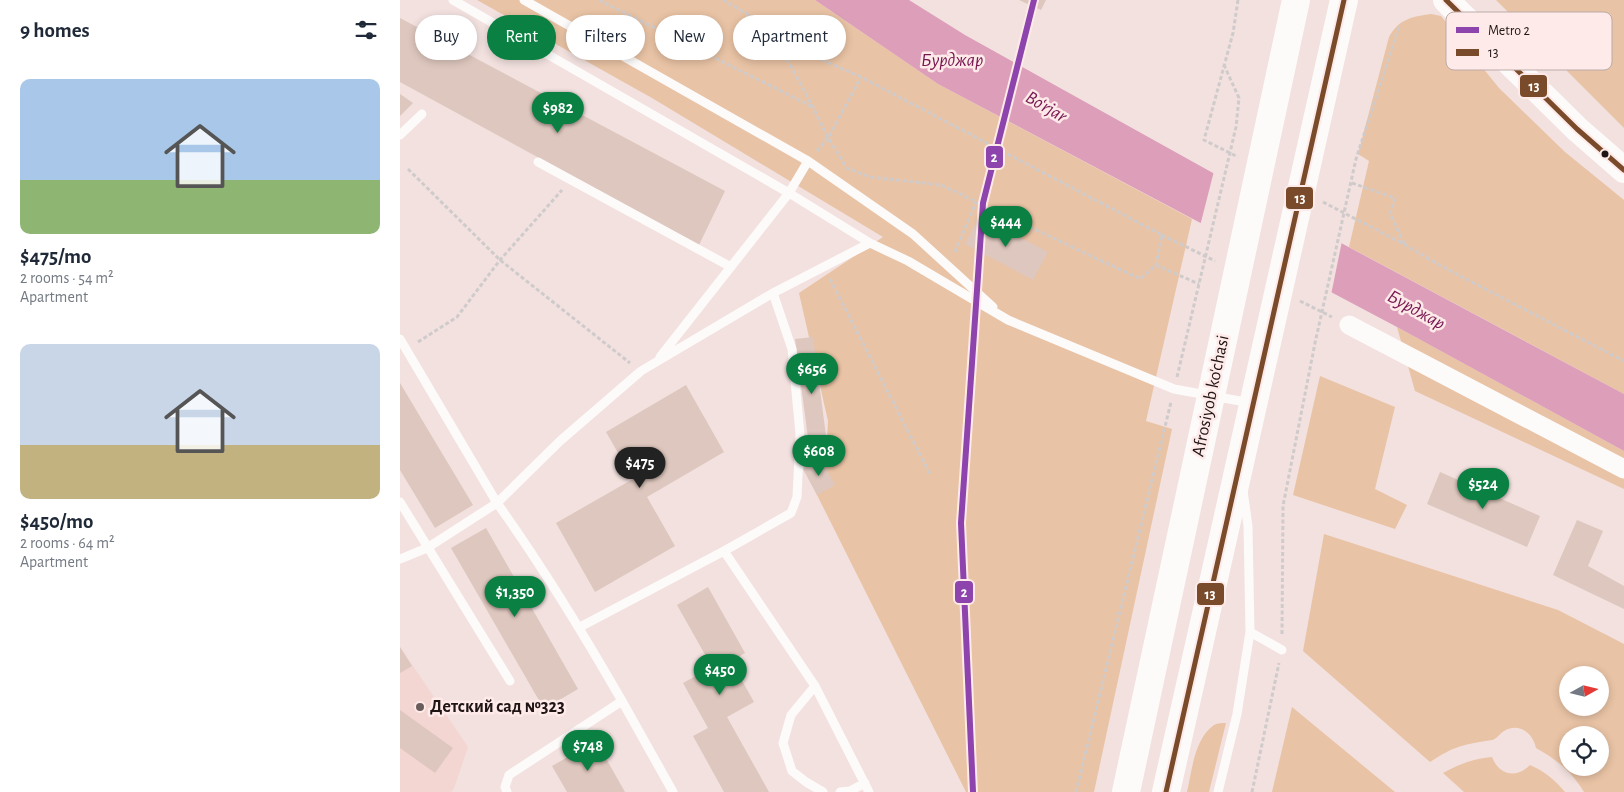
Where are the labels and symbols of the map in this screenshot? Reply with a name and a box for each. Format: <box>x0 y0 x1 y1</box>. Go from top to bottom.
legend <box>1446 12 1612 70</box>
text: Metro 2 <box>1488 24 1530 38</box>
text: 13 <box>1488 46 1499 60</box>
water label: Бурджар <box>921 51 983 70</box>
line badge: 13 <box>1519 74 1548 98</box>
text: 13 <box>1528 80 1540 94</box>
water label: Bo‘rjar <box>1022 88 1071 127</box>
pin: $982 <box>528 92 588 134</box>
line badge: 2 <box>985 145 1004 169</box>
unlabelled marker <box>1600 149 1610 159</box>
text: 2 <box>991 151 998 165</box>
line badge: 13 <box>1285 186 1314 210</box>
text: 13 <box>1294 192 1306 206</box>
pin: $444 <box>976 206 1036 248</box>
water label: Бурджар <box>1384 287 1448 333</box>
street label: Afrosiyob ko'chasi <box>1189 334 1233 458</box>
pin: $656 <box>782 352 842 395</box>
pin: $608 <box>789 434 849 477</box>
pin: $475 <box>610 446 670 489</box>
pin: $524 <box>1453 468 1513 510</box>
pin: $1,350 <box>474 576 556 618</box>
line badge: 2 <box>954 580 974 604</box>
line badge: 13 <box>1196 582 1225 606</box>
text: 2 <box>961 586 968 600</box>
text: 13 <box>1204 588 1216 602</box>
pin: $450 <box>690 654 750 696</box>
north arrow <box>1559 666 1609 716</box>
place label: Детский сад №323 <box>430 698 565 716</box>
marker: Детский сад №323 <box>414 701 426 713</box>
pin: $748 <box>558 730 618 772</box>

